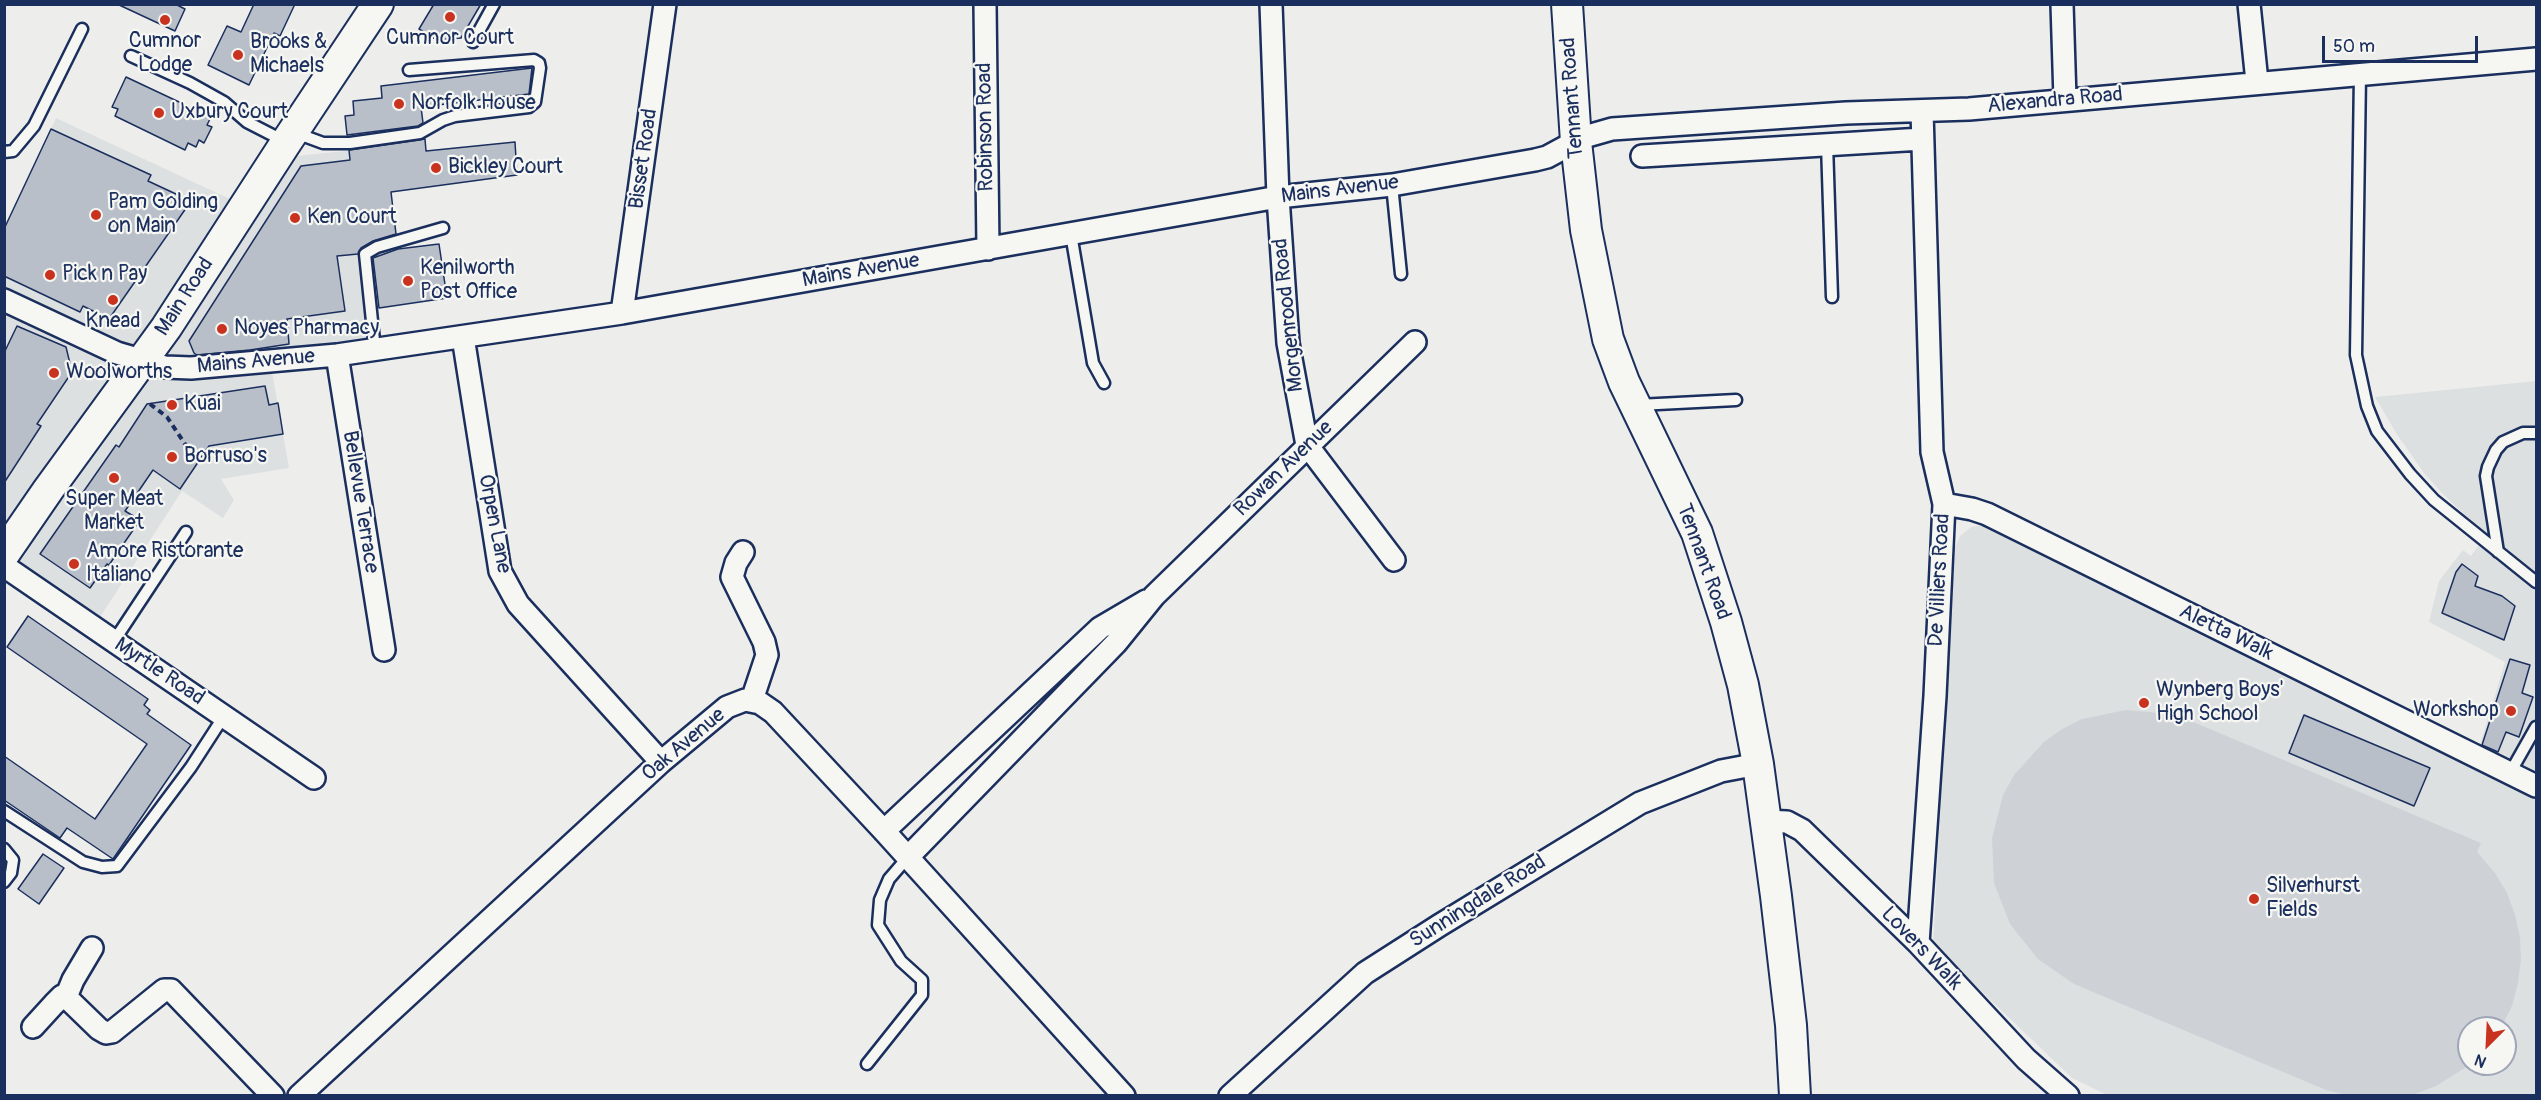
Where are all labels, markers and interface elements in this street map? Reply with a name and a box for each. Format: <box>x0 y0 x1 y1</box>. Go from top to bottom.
marker: Cumnor Court <box>443 10 457 24</box>
marker: Cumnor Lodge <box>158 13 172 27</box>
scale bar <box>2325 24 2481 62</box>
place label: Cumnor Court <box>386 26 514 52</box>
place label: Cumnor Lodge <box>129 29 201 79</box>
place label: Brooks & Michaels <box>250 30 327 80</box>
text: 50 m <box>2333 35 2375 58</box>
street label: Tennant Road <box>1556 37 1590 159</box>
marker: Brooks & Michaels <box>231 48 245 62</box>
street label: Robinson Road <box>972 62 1000 192</box>
street label: Alexandra Road <box>1986 83 2124 119</box>
place label: Norfolk House <box>411 91 536 117</box>
marker: Norfolk House <box>392 97 406 111</box>
place label: Uxbury Court <box>171 100 288 126</box>
marker: Uxbury Court <box>152 106 166 120</box>
street label: Bisset Road <box>624 107 664 211</box>
place label: Bickley Court <box>448 155 563 181</box>
marker: Bickley Court <box>429 161 443 175</box>
street label: Mains Avenue <box>1280 170 1400 210</box>
place label: Pam Golding on Main <box>108 190 218 240</box>
place label: Ken Court <box>307 205 397 231</box>
marker: Pam Golding on Main <box>89 208 103 222</box>
marker: Ken Court <box>288 211 302 225</box>
street label: Morgenrood Road <box>1268 237 1310 393</box>
street label: Mains Avenue <box>801 248 921 294</box>
street label: Main Road <box>150 253 220 341</box>
place label: Kenilworth Post Office <box>420 256 517 306</box>
place label: Pick n Pay <box>62 262 147 288</box>
marker: Pick n Pay <box>43 268 57 282</box>
marker: Kenilworth Post Office <box>401 274 415 288</box>
marker: Knead <box>106 293 120 307</box>
place label: Knead <box>86 309 140 335</box>
place label: Noyes Pharmacy <box>234 316 379 342</box>
marker: Noyes Pharmacy <box>215 322 229 336</box>
street label: Mains Avenue <box>196 344 316 380</box>
place label: Woolworths <box>66 360 172 386</box>
marker: Woolworths <box>47 366 61 380</box>
place label: Kuai <box>184 392 221 418</box>
marker: Kuai <box>165 398 179 412</box>
street label: Rowan Avenue <box>1229 416 1339 522</box>
street label: Bellevue Terrace <box>336 429 384 575</box>
place label: Borruso's <box>184 444 267 470</box>
marker: Borruso's <box>165 450 179 464</box>
marker: Super Meat Market <box>107 471 121 485</box>
street label: Orpen Lane <box>472 472 516 576</box>
place label: Super Meat Market <box>65 487 163 537</box>
street label: Tennant Road <box>1670 501 1736 623</box>
street label: De Villiers Road <box>1924 513 1956 647</box>
place label: Amore Ristorante Italiano <box>86 539 243 589</box>
marker: Amore Ristorante Italiano <box>67 557 81 571</box>
street label: Aletta Walk <box>2175 599 2277 667</box>
street label: Myrtle Road <box>109 633 209 711</box>
place label: Wynberg Boys' High School <box>2156 678 2284 728</box>
marker: Wynberg Boys' High School <box>2137 696 2151 710</box>
place label: Workshop <box>2413 698 2499 724</box>
street label: Oak Avenue <box>637 703 731 787</box>
marker: Workshop <box>2504 704 2518 718</box>
street label: Sunningdale Road <box>1405 850 1551 954</box>
place label: Silverhurst Fields <box>2266 874 2360 924</box>
marker: Silverhurst Fields <box>2247 892 2261 906</box>
street label: Lovers Walk <box>1875 902 1967 996</box>
north arrow <box>2457 1016 2517 1076</box>
text: N <box>2471 1049 2490 1072</box>

